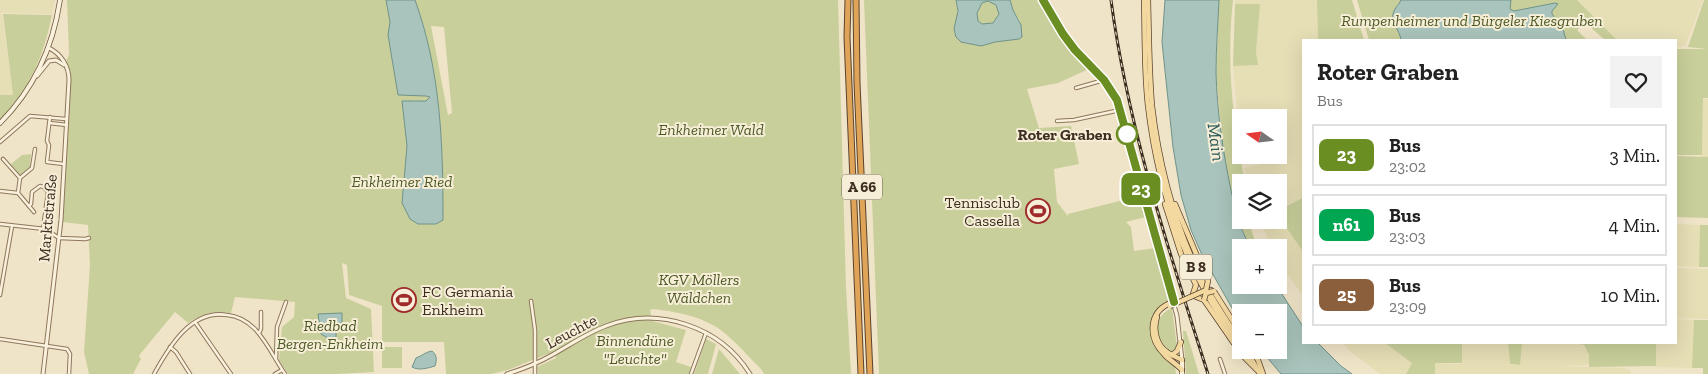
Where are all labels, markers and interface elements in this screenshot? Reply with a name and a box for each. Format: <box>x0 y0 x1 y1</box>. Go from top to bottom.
park label: Rumpenheimer und Bürgeler Kiesgruben <box>1341 11 1603 30</box>
button: heart <box>1610 56 1662 108</box>
text: Roter Graben <box>1317 57 1459 86</box>
text: Bus <box>1317 91 1343 110</box>
north arrow <box>1232 109 1288 164</box>
map controls <box>1232 109 1287 359</box>
park label: Enkheimer Wald <box>658 120 764 139</box>
water label: Main <box>1202 122 1230 162</box>
marker: Roter Graben <box>1116 123 1138 145</box>
place label: Roter Graben <box>1018 125 1113 144</box>
text: Bus <box>1389 134 1421 157</box>
text: 23 <box>1337 144 1356 166</box>
text: 3 Min. <box>1609 144 1660 167</box>
text: 23:02 <box>1389 157 1426 176</box>
park label: Enkheimer Ried <box>351 172 453 191</box>
street label: Marktstraße <box>34 173 61 263</box>
line badge: 23 <box>1118 173 1164 205</box>
road number: A 66 <box>842 174 882 200</box>
button: layers <box>1232 174 1287 229</box>
text: 23 <box>1131 178 1151 200</box>
place label: Tennisclub Cassella <box>945 193 1020 230</box>
sports icon: Tennisclub Cassella <box>1025 198 1051 224</box>
text: Bus <box>1389 204 1421 227</box>
text: n61 <box>1333 214 1360 236</box>
text: 4 Min. <box>1608 214 1660 237</box>
text: 23:03 <box>1389 227 1426 246</box>
button: + <box>1232 239 1287 294</box>
road number: B 8 <box>1180 254 1212 280</box>
park label: KGV Möllers Wäldchen <box>659 270 740 307</box>
text: Bus <box>1389 274 1421 297</box>
place label: FC Germania Enkheim <box>422 282 513 319</box>
text: 25 <box>1337 284 1356 306</box>
text: 10 Min. <box>1600 284 1660 307</box>
sports icon: FC Germania Enkheim <box>391 287 417 313</box>
text: 23:09 <box>1389 297 1426 316</box>
button: − <box>1232 304 1287 359</box>
street label: Leuchte <box>542 310 600 353</box>
park label: Riedbad Bergen-Enkheim <box>277 316 384 353</box>
park label: Binnendüne "Leuchte" <box>596 331 674 368</box>

